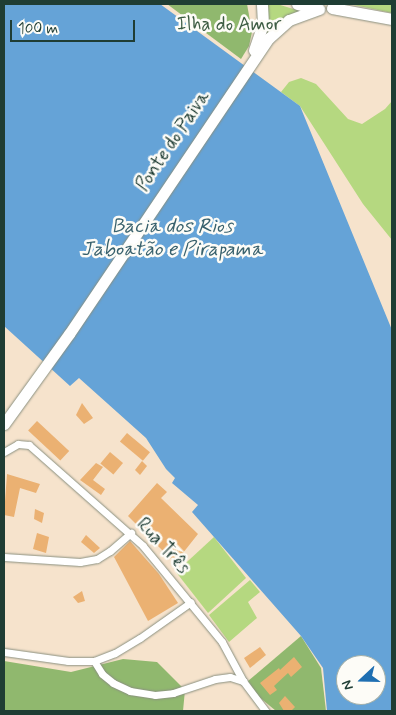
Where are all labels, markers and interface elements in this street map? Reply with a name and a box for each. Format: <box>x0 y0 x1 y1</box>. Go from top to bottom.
scale bar <box>12 10 138 42</box>
park label: Ilha do Amor <box>177 14 281 36</box>
text: 100 m <box>18 19 58 39</box>
street label: Ponte do Paiva <box>131 86 215 196</box>
water label: Bacia dos Rios Jaboatão e Pirapama <box>82 214 262 261</box>
street label: Rua Três <box>131 513 195 579</box>
north arrow <box>336 655 386 705</box>
text: N <box>338 677 358 693</box>

